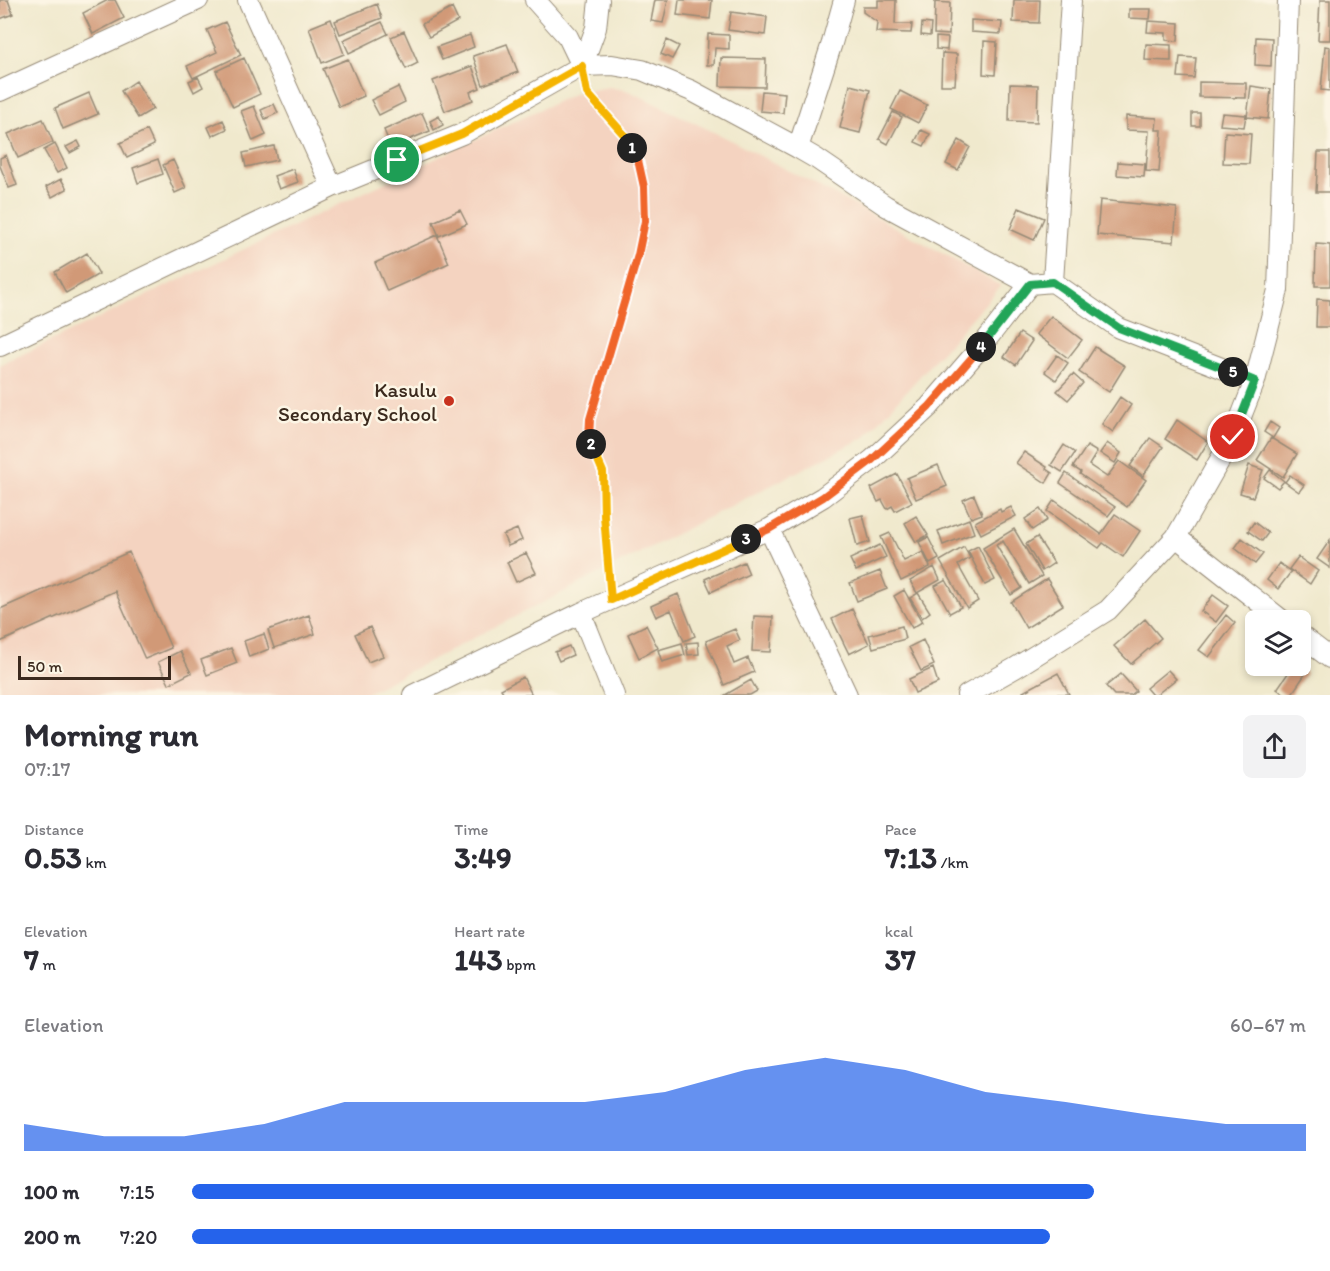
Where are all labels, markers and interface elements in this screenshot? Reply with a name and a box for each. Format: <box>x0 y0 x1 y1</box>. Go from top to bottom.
pin: 1 <box>617 133 647 163</box>
pin <box>371 134 422 185</box>
text: 1 <box>628 138 636 157</box>
icon: arrive <box>380 143 413 176</box>
pin: 4 <box>966 332 996 362</box>
text: 4 <box>976 337 986 356</box>
pin: 5 <box>1218 357 1248 387</box>
text: 5 <box>1229 362 1237 381</box>
place label: Kasulu Secondary School <box>278 377 437 426</box>
marker: Kasulu Secondary School <box>442 394 456 408</box>
pin <box>1207 411 1258 462</box>
icon: check <box>1216 420 1249 453</box>
pin: 2 <box>576 429 606 459</box>
text: 2 <box>587 434 595 453</box>
pin: 3 <box>731 524 761 554</box>
text: 3 <box>742 529 750 548</box>
map controls <box>1245 610 1311 676</box>
button: layers <box>1245 610 1311 676</box>
scale bar <box>18 653 171 680</box>
text: 50 m <box>27 657 62 676</box>
text: Morning run <box>24 715 199 754</box>
button: share <box>1243 715 1306 778</box>
text: 07:17 <box>24 757 70 781</box>
text: Distance <box>24 820 84 839</box>
text: Time <box>454 820 488 839</box>
text: Pace <box>885 820 917 839</box>
text: 0.53 <box>24 839 82 876</box>
text: 3:49 <box>454 839 512 876</box>
text: 7:13 <box>885 839 937 876</box>
text: km <box>82 853 107 872</box>
text: /km <box>937 853 969 872</box>
text: Elevation <box>24 922 88 941</box>
text: Heart rate <box>454 922 525 941</box>
text: kcal <box>885 922 913 941</box>
text: 7 <box>24 941 39 978</box>
text: 143 <box>454 941 503 978</box>
text: 37 <box>885 941 916 978</box>
text: m <box>39 955 56 974</box>
text: bpm <box>503 955 536 974</box>
text: Elevation <box>24 1013 103 1037</box>
text: 60–67 m <box>1230 1013 1306 1037</box>
text: 100 m <box>24 1180 79 1204</box>
text: 7:15 <box>120 1180 155 1204</box>
text: 200 m <box>24 1225 80 1249</box>
text: 7:20 <box>120 1225 158 1249</box>

